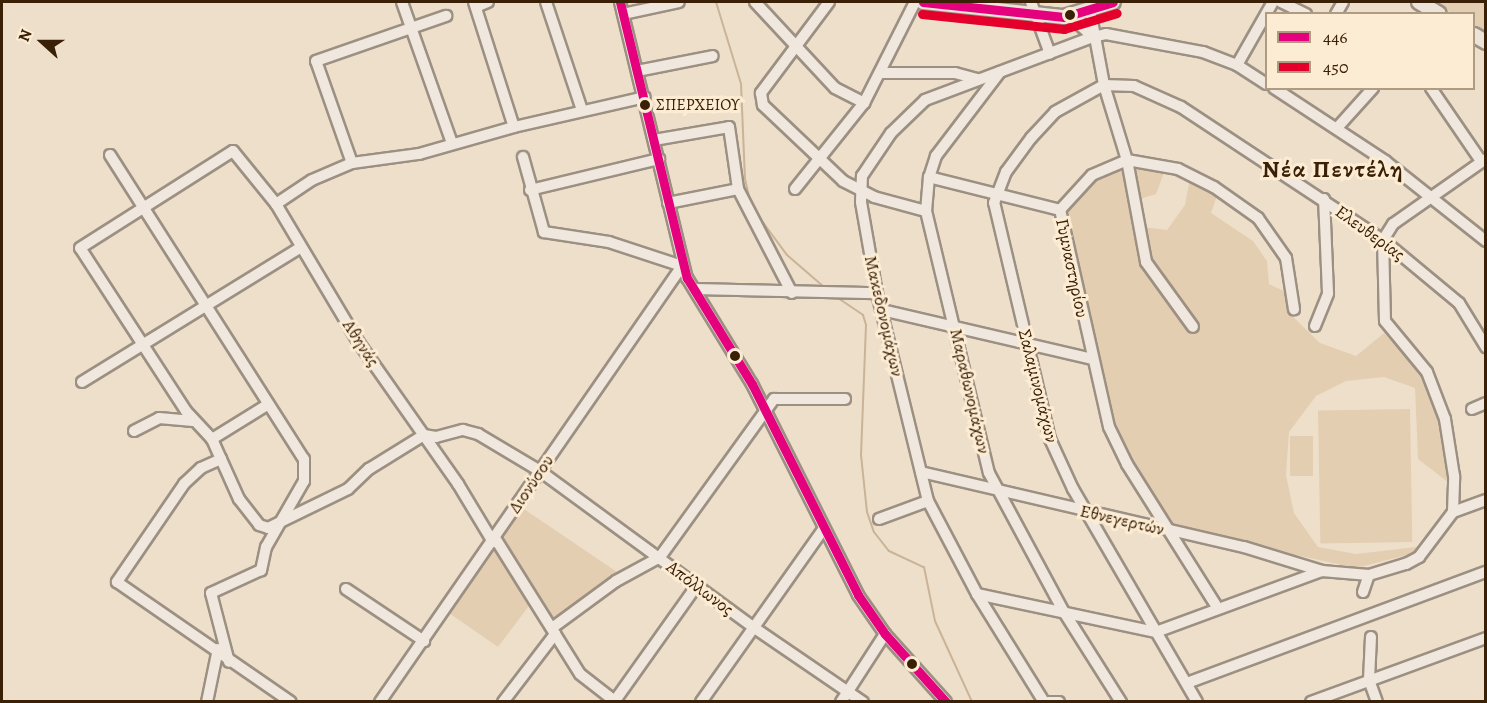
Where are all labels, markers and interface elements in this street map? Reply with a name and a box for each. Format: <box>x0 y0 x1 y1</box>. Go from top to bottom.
unlabelled marker <box>1064 9 1076 21</box>
north arrow <box>12 12 72 72</box>
legend <box>1265 12 1475 90</box>
text: 446 <box>1323 25 1348 49</box>
text: N <box>13 26 38 45</box>
text: 450 <box>1323 55 1349 79</box>
place label: ΣΠΕΡΧΕΙΟΥ <box>656 95 740 115</box>
marker: ΣΠΕΡΧΕΙΟΥ <box>639 99 651 111</box>
district label: Νέα Πεντέλη <box>1262 156 1404 184</box>
street label: Ελευθερίας <box>1331 201 1409 265</box>
street label: Γυμναστηρίου <box>1051 216 1093 320</box>
street label: Μακεδονομάχων <box>860 253 908 379</box>
street label: Αθηνάς <box>338 315 384 371</box>
street label: Μαραθωνομάχων <box>945 326 995 456</box>
street label: Σαλαμινομάχων <box>1013 327 1063 445</box>
unlabelled marker <box>729 350 741 362</box>
street label: Διονύσου <box>504 451 558 517</box>
street label: Εθνεγερτών <box>1078 500 1166 540</box>
street label: Απόλλωνος <box>662 556 738 620</box>
unlabelled marker <box>906 658 918 670</box>

